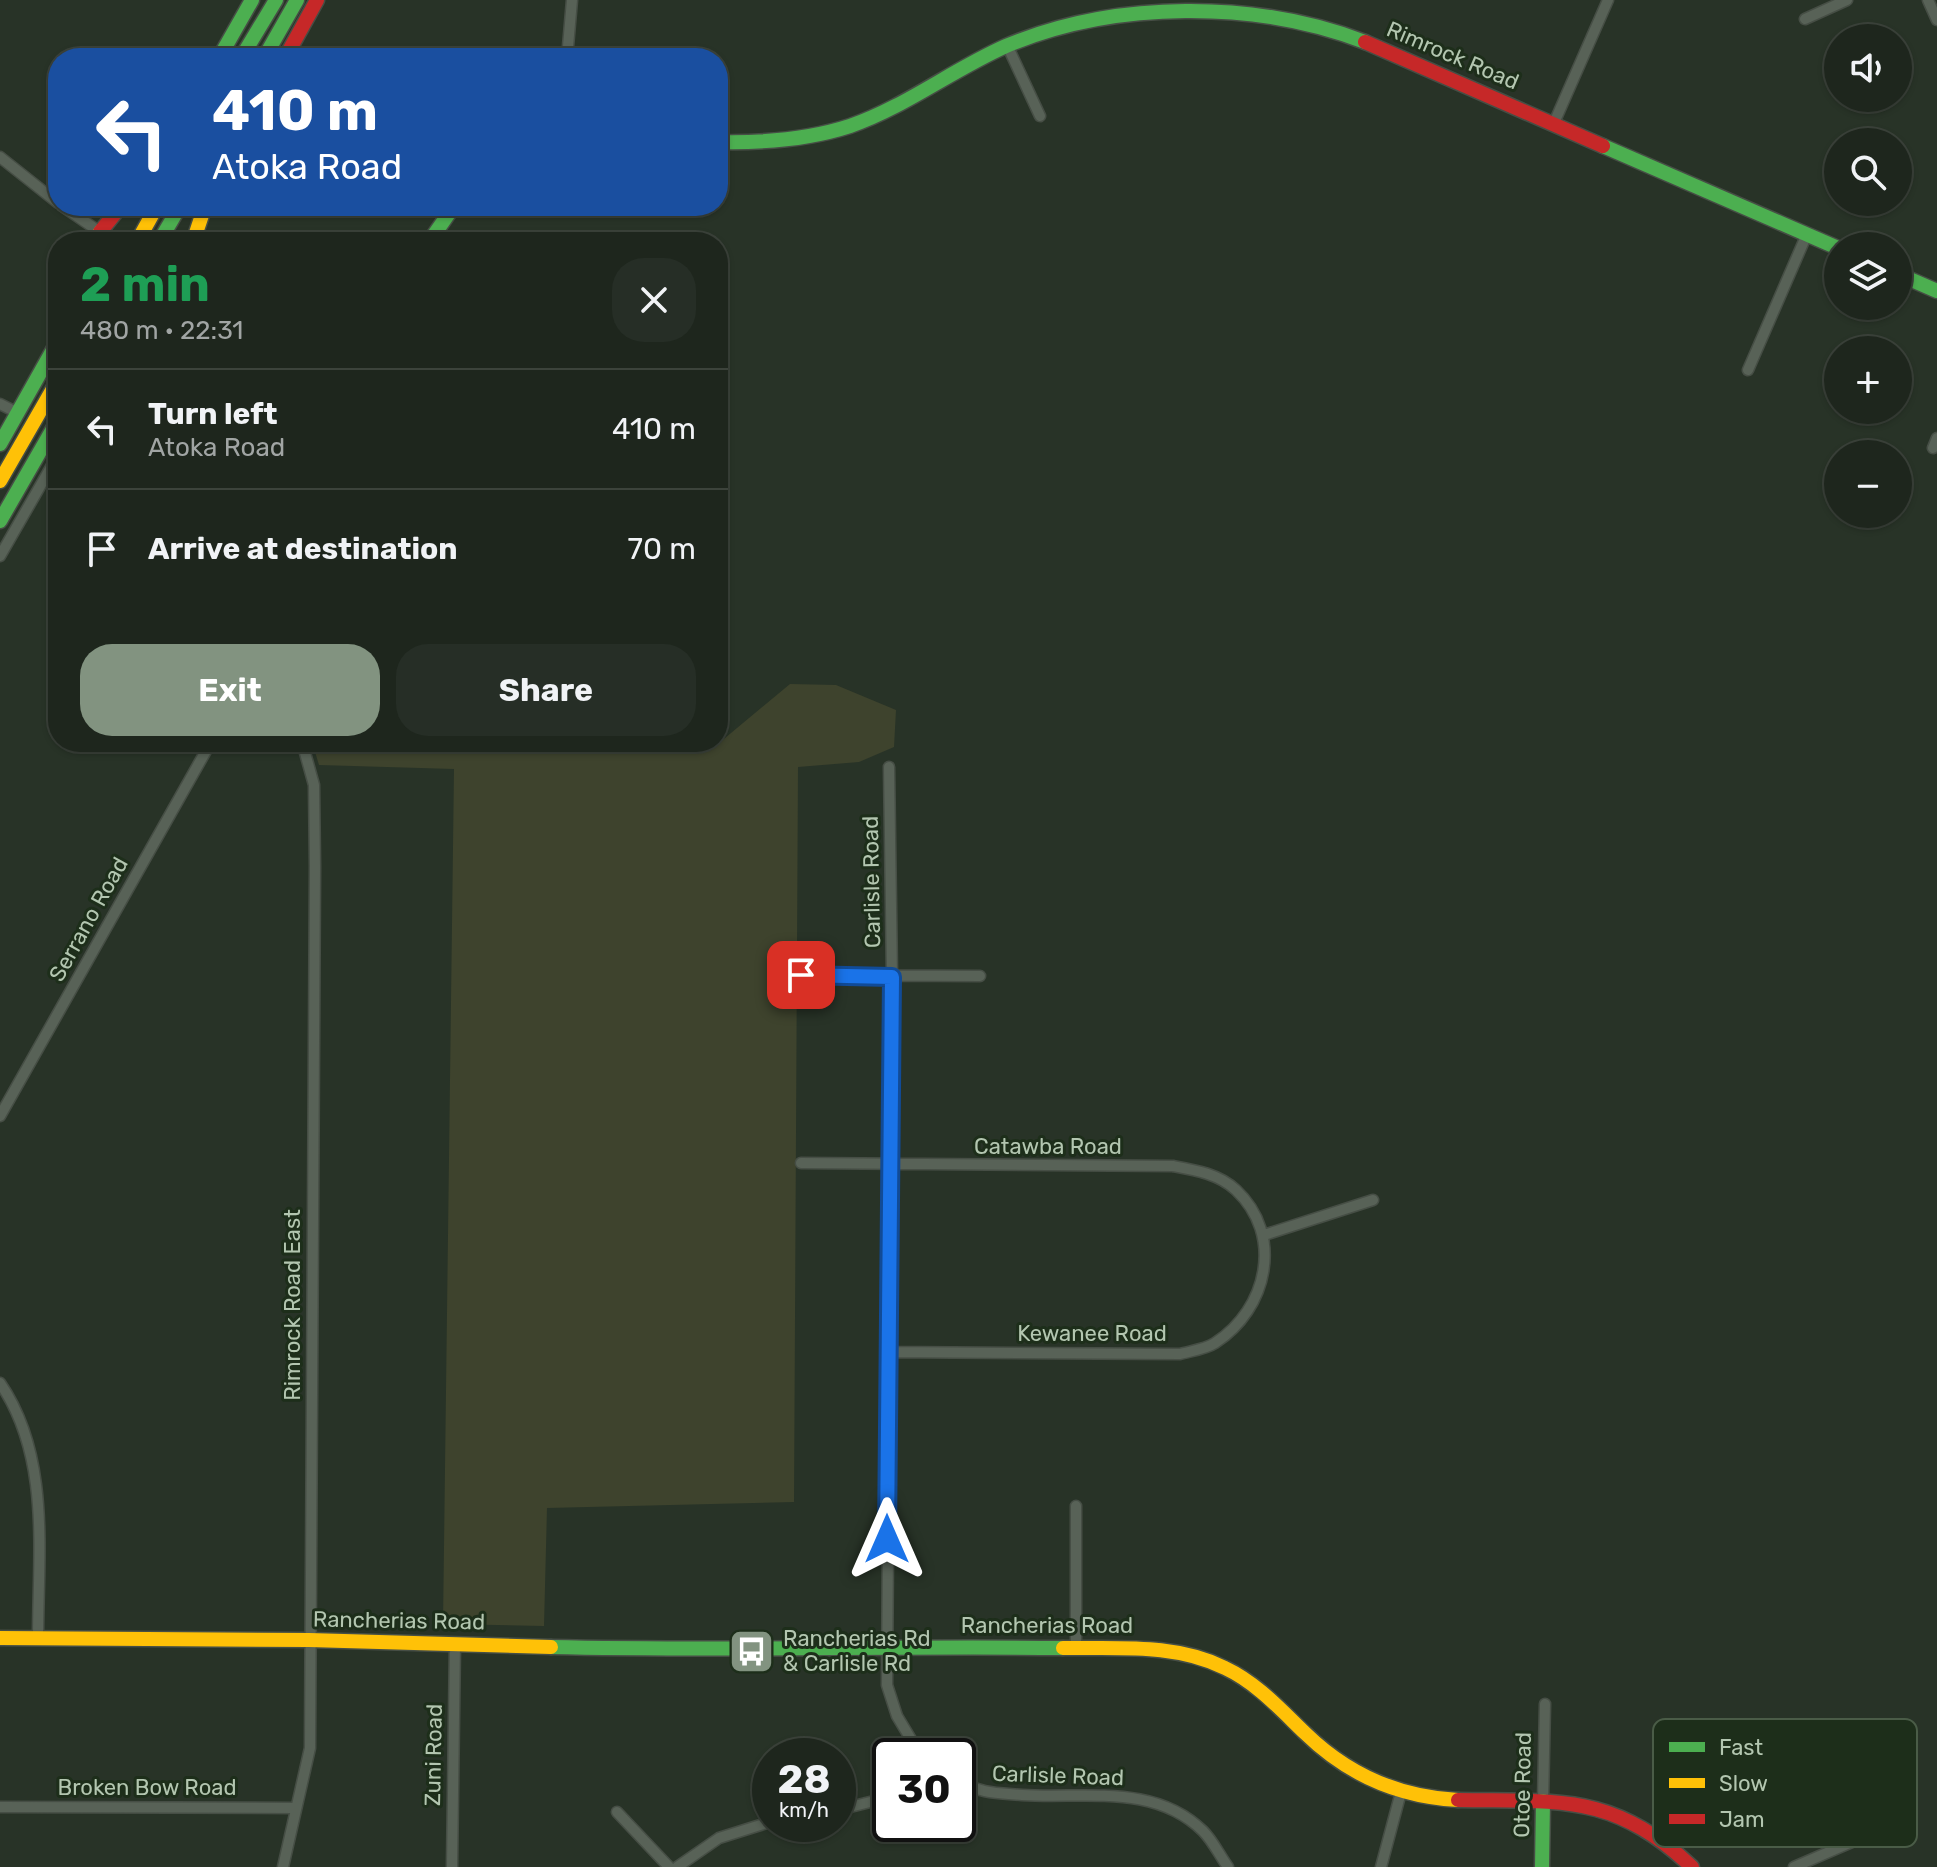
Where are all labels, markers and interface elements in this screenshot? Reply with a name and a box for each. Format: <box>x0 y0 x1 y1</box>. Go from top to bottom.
street label: Rimrock Road <box>1383 16 1523 95</box>
map controls <box>1824 24 1912 528</box>
button: sound <box>1824 24 1912 112</box>
text: 410 m <box>212 78 378 144</box>
icon: left <box>80 80 184 184</box>
button: search <box>1824 128 1912 216</box>
text: Atoka Road <box>212 145 402 188</box>
button: layers <box>1824 232 1912 320</box>
text: 2 min <box>80 256 210 313</box>
button: close <box>612 258 696 342</box>
text: 480 m · 22:31 <box>80 315 243 346</box>
button: + <box>1824 336 1912 424</box>
text: Turn left <box>148 396 278 432</box>
icon: left <box>80 407 124 451</box>
text: 410 m <box>612 411 696 447</box>
text: Atoka Road <box>148 432 285 463</box>
button: − <box>1824 440 1912 528</box>
icon: arrive <box>80 527 124 571</box>
text: Arrive at destination <box>148 531 458 567</box>
text: 70 m <box>628 531 696 567</box>
button: Exit <box>80 644 380 736</box>
button: Share <box>396 644 696 736</box>
street label: Carlisle Road <box>857 816 886 948</box>
street label: Serrano Road <box>43 852 134 986</box>
pin <box>767 941 835 1009</box>
icon: arrive <box>779 953 823 997</box>
street label: Catawba Road <box>974 1133 1122 1160</box>
street label: Rimrock Road East <box>279 1209 306 1401</box>
street label: Kewanee Road <box>1017 1320 1167 1347</box>
position arrow <box>845 1497 929 1581</box>
street label: Rancherias Road <box>313 1605 485 1636</box>
street label: Rancherias Road <box>961 1612 1133 1639</box>
place label: Rancherias Rd & Carlisle Rd <box>783 1625 931 1677</box>
bus stop icon: Rancherias Rd & Carlisle Rd <box>728 1627 776 1675</box>
street label: Zuni Road <box>419 1704 448 1806</box>
legend <box>1653 1719 1917 1847</box>
street label: Otoe Road <box>1508 1732 1537 1838</box>
text: Fast <box>1719 1734 1764 1761</box>
speed limit sign: 30 <box>872 1738 976 1842</box>
text: 28 <box>777 1756 831 1803</box>
street label: Carlisle Road <box>991 1760 1125 1791</box>
text: Slow <box>1719 1770 1768 1797</box>
street label: Broken Bow Road <box>57 1774 237 1801</box>
text: km/h <box>779 1798 829 1822</box>
text: Jam <box>1719 1806 1765 1833</box>

